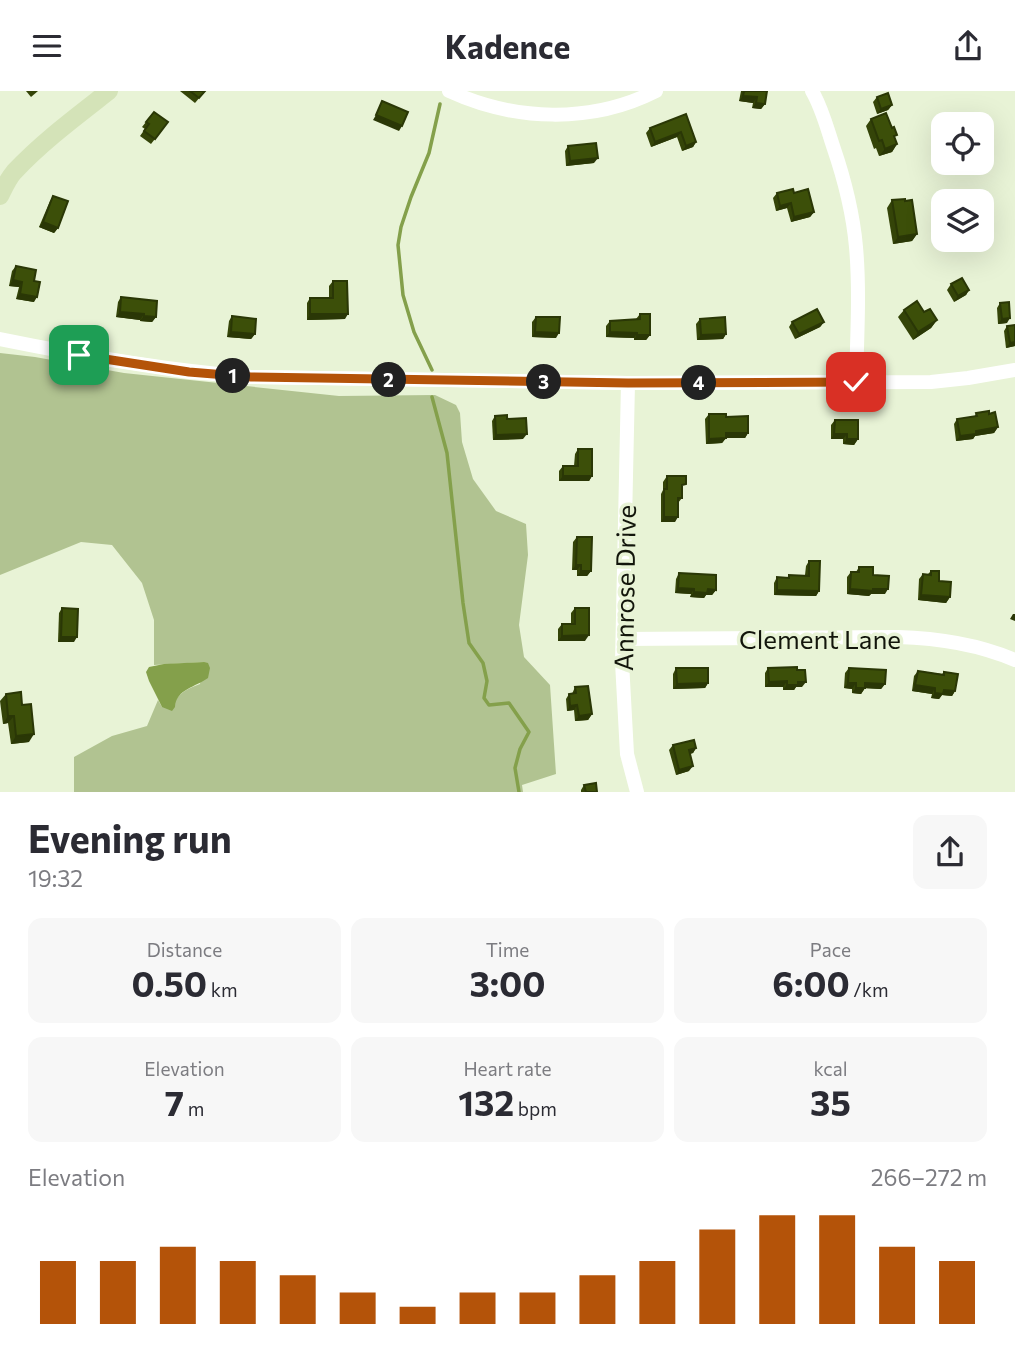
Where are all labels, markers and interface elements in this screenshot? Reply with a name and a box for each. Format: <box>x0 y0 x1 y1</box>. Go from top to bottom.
text: Kadence <box>445 26 570 66</box>
icon: menu <box>28 27 66 65</box>
icon: share <box>949 27 987 65</box>
map controls <box>931 112 994 252</box>
button: locate <box>931 112 994 175</box>
button: layers <box>931 189 994 252</box>
pin <box>49 325 109 385</box>
icon: arrive <box>60 336 98 374</box>
pin <box>826 352 886 412</box>
pin: 1 <box>216 359 250 393</box>
pin: 2 <box>372 363 406 397</box>
icon: check <box>837 363 875 401</box>
text: 1 <box>228 364 237 387</box>
pin: 3 <box>526 365 562 399</box>
pin: 4 <box>682 365 716 401</box>
text: 2 <box>383 368 394 391</box>
text: 3 <box>538 370 549 393</box>
text: 4 <box>693 371 704 394</box>
street label: Annrose Drive <box>607 505 641 671</box>
street label: Clement Lane <box>739 623 901 654</box>
text: Evening run <box>28 814 232 861</box>
button: share <box>913 815 987 889</box>
text: 19:32 <box>28 864 83 892</box>
text: Distance <box>147 938 222 961</box>
text: Time <box>486 938 529 961</box>
text: Pace <box>810 938 851 961</box>
text: 0.50 <box>131 961 207 1004</box>
text: 3:00 <box>469 961 546 1004</box>
text: 6:00 <box>772 961 850 1004</box>
text: km <box>207 978 238 1001</box>
text: /km <box>850 978 889 1001</box>
text: Elevation <box>144 1057 225 1080</box>
text: Heart rate <box>463 1057 552 1080</box>
text: kcal <box>813 1057 848 1080</box>
text: 7 <box>165 1080 184 1123</box>
text: 132 <box>458 1080 514 1123</box>
text: 35 <box>810 1080 851 1123</box>
text: m <box>184 1097 204 1120</box>
text: bpm <box>514 1097 557 1120</box>
text: Elevation <box>28 1163 125 1191</box>
text: 266–272 m <box>871 1163 987 1191</box>

